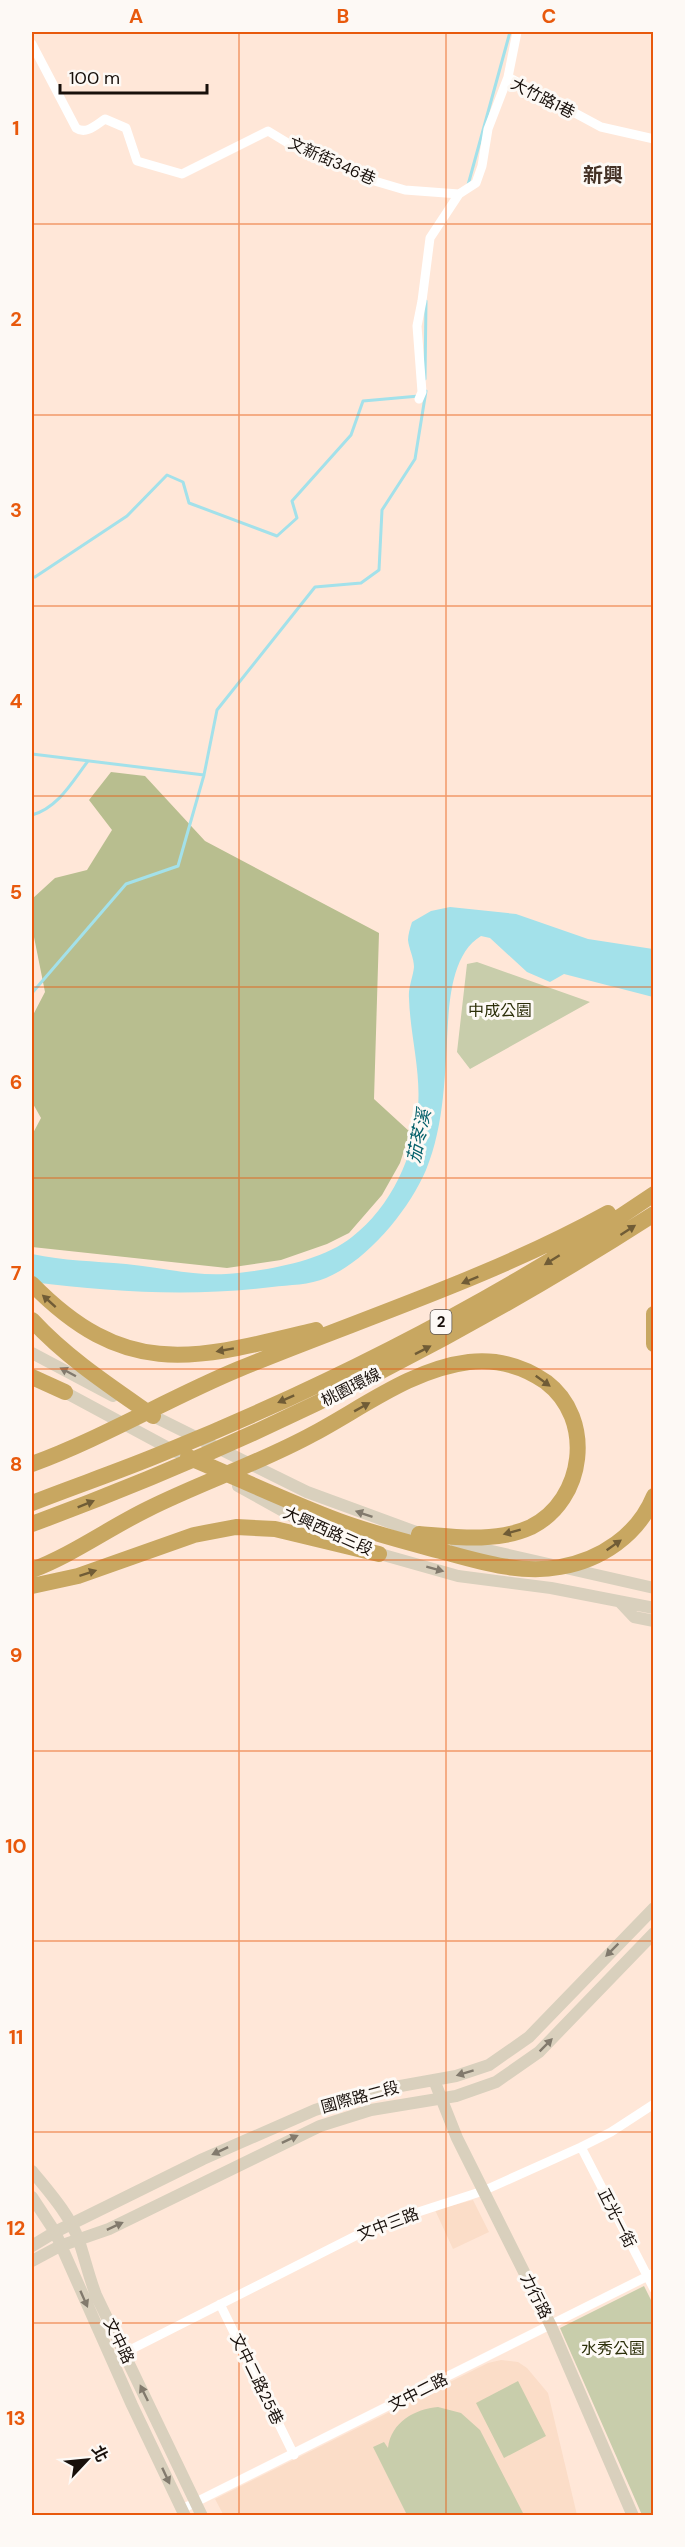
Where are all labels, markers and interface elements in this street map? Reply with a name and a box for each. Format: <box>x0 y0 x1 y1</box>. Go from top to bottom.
text: A <box>129 3 143 29</box>
text: B <box>337 3 349 29</box>
text: C <box>542 3 556 29</box>
scale bar <box>60 57 207 95</box>
text: 100 m <box>69 66 120 90</box>
street label: 大竹路1巷 <box>507 73 579 123</box>
text: 1 <box>12 115 20 141</box>
street label: 文新街346巷 <box>285 132 379 190</box>
district label: 新興 <box>583 162 623 188</box>
text: 2 <box>10 306 22 332</box>
text: 3 <box>10 497 22 523</box>
text: 4 <box>10 688 23 714</box>
text: 5 <box>10 879 22 905</box>
park label: 中成公園 <box>468 1000 532 1021</box>
text: 6 <box>10 1069 22 1095</box>
water label: 茄苳溪 <box>402 1104 437 1165</box>
one-way arrow <box>620 1225 636 1236</box>
one-way arrow <box>543 1254 560 1265</box>
text: 7 <box>11 1260 22 1286</box>
one-way arrow <box>461 1276 479 1285</box>
one-way arrow <box>42 1294 56 1308</box>
road number: 2 <box>430 1310 452 1334</box>
one-way arrow <box>415 1345 432 1355</box>
one-way arrow <box>215 1346 234 1355</box>
street label: 桃園環線 <box>318 1363 384 1411</box>
one-way arrow <box>59 1367 76 1377</box>
one-way arrow <box>535 1375 551 1387</box>
one-way arrow <box>277 1395 295 1404</box>
one-way arrow <box>354 1402 371 1412</box>
text: 8 <box>10 1451 22 1477</box>
one-way arrow <box>78 1499 96 1509</box>
street label: 大興西路三段 <box>280 1502 376 1560</box>
one-way arrow <box>355 1509 373 1519</box>
one-way arrow <box>503 1528 521 1538</box>
one-way arrow <box>606 1540 622 1551</box>
one-way arrow <box>426 1565 444 1575</box>
one-way arrow <box>79 1567 97 1577</box>
text: 9 <box>10 1642 22 1668</box>
text: 10 <box>5 1833 27 1859</box>
one-way arrow <box>606 1942 620 1956</box>
text: 11 <box>9 2024 23 2050</box>
one-way arrow <box>538 2038 552 2052</box>
one-way arrow <box>456 2069 474 2078</box>
street label: 國際路二段 <box>319 2077 401 2117</box>
one-way arrow <box>281 2135 298 2144</box>
one-way arrow <box>212 2147 229 2156</box>
street label: 正光一街 <box>593 2185 641 2251</box>
street label: 文中三路 <box>354 2203 422 2245</box>
text: 12 <box>7 2215 25 2241</box>
one-way arrow <box>107 2222 124 2231</box>
street label: 力行路 <box>516 2270 556 2322</box>
one-way arrow <box>80 2291 89 2308</box>
street label: 文中路 <box>99 2315 139 2367</box>
street label: 文中二路25巷 <box>226 2330 288 2428</box>
park label: 水秀公園 <box>581 2338 645 2359</box>
street label: 文中二路 <box>385 2368 451 2416</box>
one-way arrow <box>139 2385 148 2402</box>
text: 13 <box>6 2405 26 2431</box>
north arrow <box>57 2430 117 2490</box>
text: 北 <box>87 2442 113 2465</box>
one-way arrow <box>162 2467 171 2484</box>

